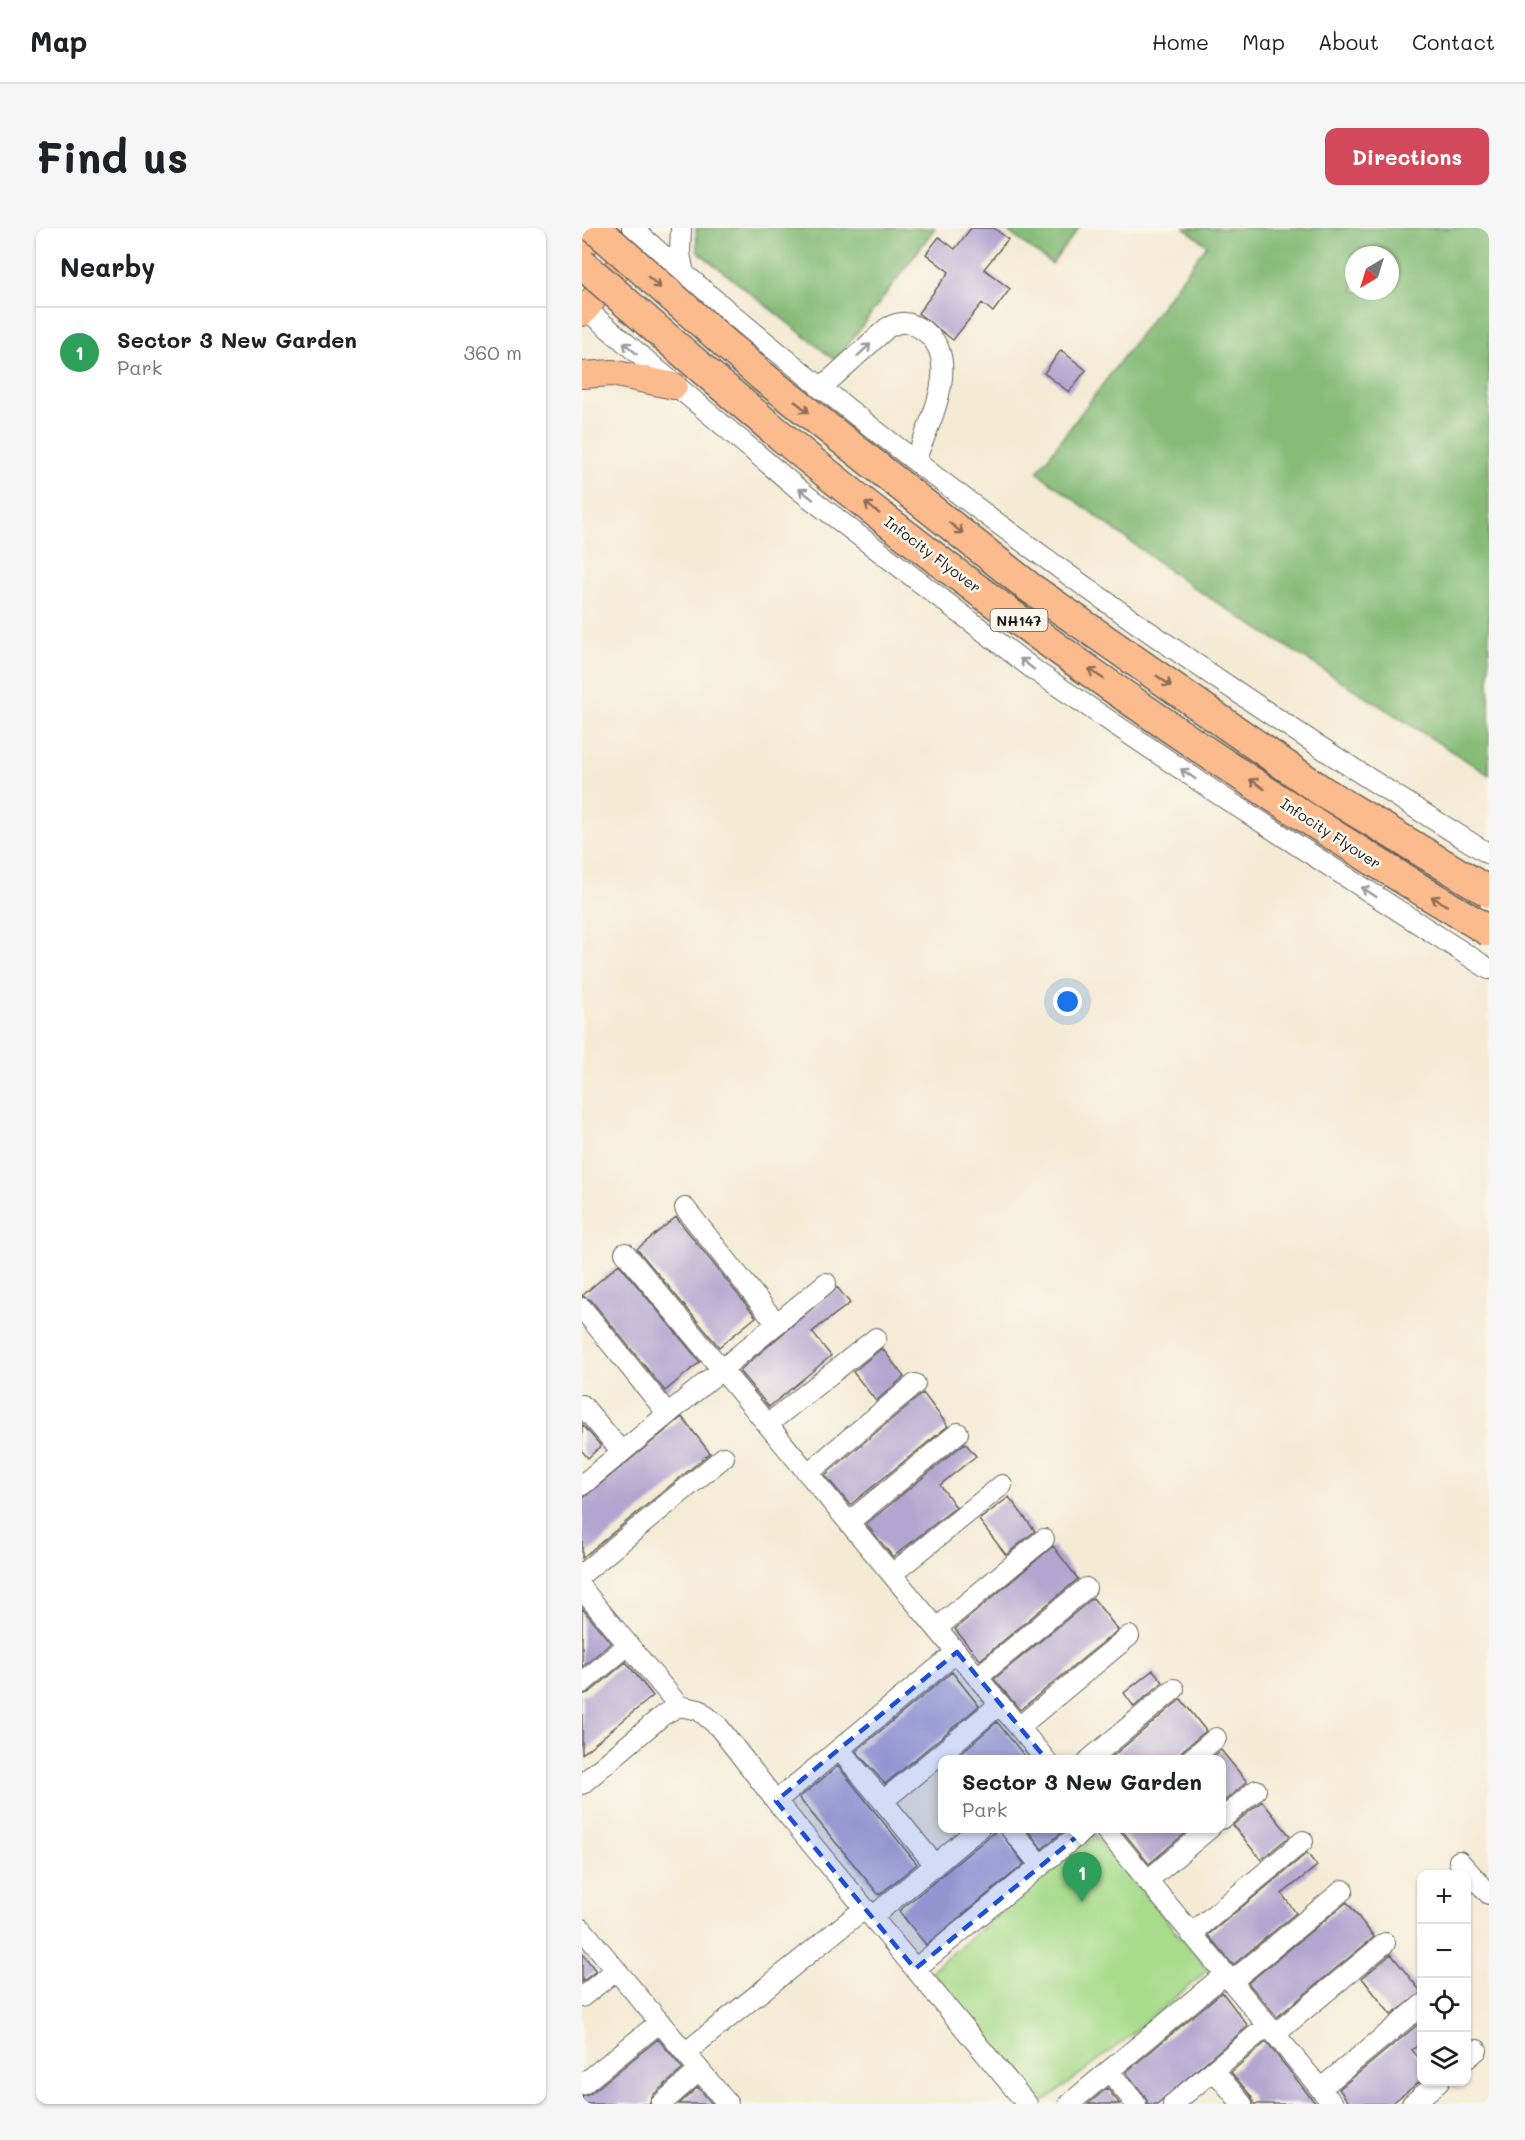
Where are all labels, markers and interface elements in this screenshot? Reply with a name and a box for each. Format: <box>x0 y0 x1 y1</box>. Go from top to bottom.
text: Map <box>30 23 87 59</box>
text: Home <box>1152 28 1209 55</box>
text: Map <box>1242 28 1285 55</box>
text: About <box>1318 28 1379 55</box>
text: Contact <box>1412 28 1495 55</box>
button: Directions <box>1325 128 1489 185</box>
text: Find us <box>36 129 188 184</box>
north arrow <box>1345 246 1399 300</box>
text: Nearby <box>60 250 155 284</box>
one-way arrow <box>646 275 661 289</box>
text: Sector 3 New Garden <box>117 325 357 354</box>
text: 1 <box>75 339 84 365</box>
text: 360 m <box>464 339 522 365</box>
one-way arrow <box>622 341 638 354</box>
one-way arrow <box>856 343 871 357</box>
text: Park <box>117 354 162 380</box>
one-way arrow <box>794 401 810 414</box>
one-way arrow <box>798 488 814 501</box>
one-way arrow <box>865 501 881 514</box>
street label: Infocity Flyover <box>881 511 985 597</box>
one-way arrow <box>947 522 963 535</box>
road number: NH147 <box>990 609 1048 631</box>
one-way arrow <box>1019 658 1035 671</box>
one-way arrow <box>1088 668 1105 680</box>
one-way arrow <box>1155 675 1171 687</box>
one-way arrow <box>1180 768 1197 780</box>
one-way arrow <box>1249 778 1266 790</box>
street label: Infocity Flyover <box>1277 793 1385 873</box>
one-way arrow <box>1361 885 1378 897</box>
one-way arrow <box>1431 894 1448 906</box>
your location <box>1053 987 1082 1016</box>
popup <box>938 1755 1226 1833</box>
text: Sector 3 New Garden <box>962 1767 1202 1796</box>
text: Park <box>962 1796 1007 1822</box>
pin: 1 <box>1062 1852 1102 1902</box>
map controls <box>1417 1870 1471 2086</box>
button: + <box>1417 1870 1471 1924</box>
button: − <box>1417 1924 1471 1978</box>
button: locate <box>1417 1978 1471 2032</box>
button: layers <box>1417 2032 1471 2086</box>

